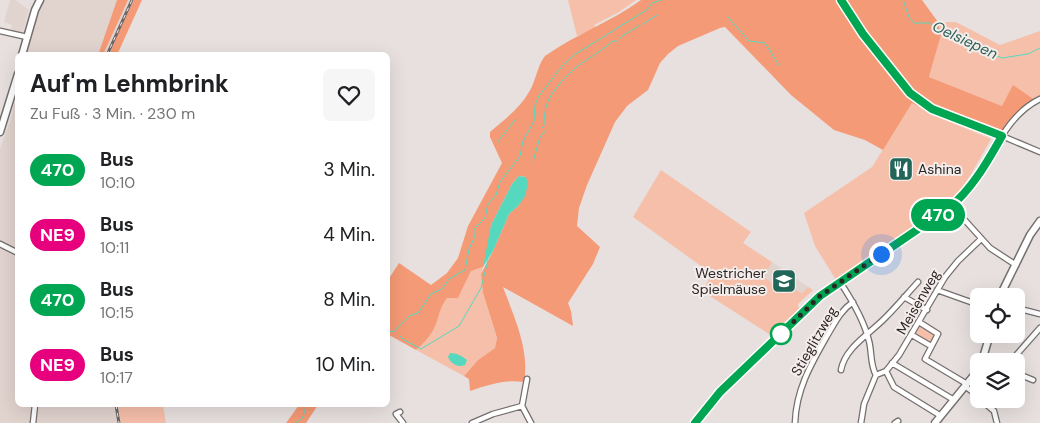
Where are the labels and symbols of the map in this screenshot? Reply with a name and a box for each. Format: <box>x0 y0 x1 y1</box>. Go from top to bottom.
water label: Oelsiepen <box>929 16 1001 64</box>
restaurant icon: Ashina <box>888 156 914 182</box>
place label: Ashina <box>918 160 961 178</box>
line badge: 470 <box>909 199 967 231</box>
your location <box>869 242 894 267</box>
place label: Westricher Spielmäuse <box>692 264 766 298</box>
street label: Meisenweg <box>892 266 944 338</box>
school or university icon: Westricher Spielmäuse <box>771 268 797 294</box>
street label: Stieglitzweg <box>787 303 841 379</box>
unlabelled marker <box>770 323 792 345</box>

